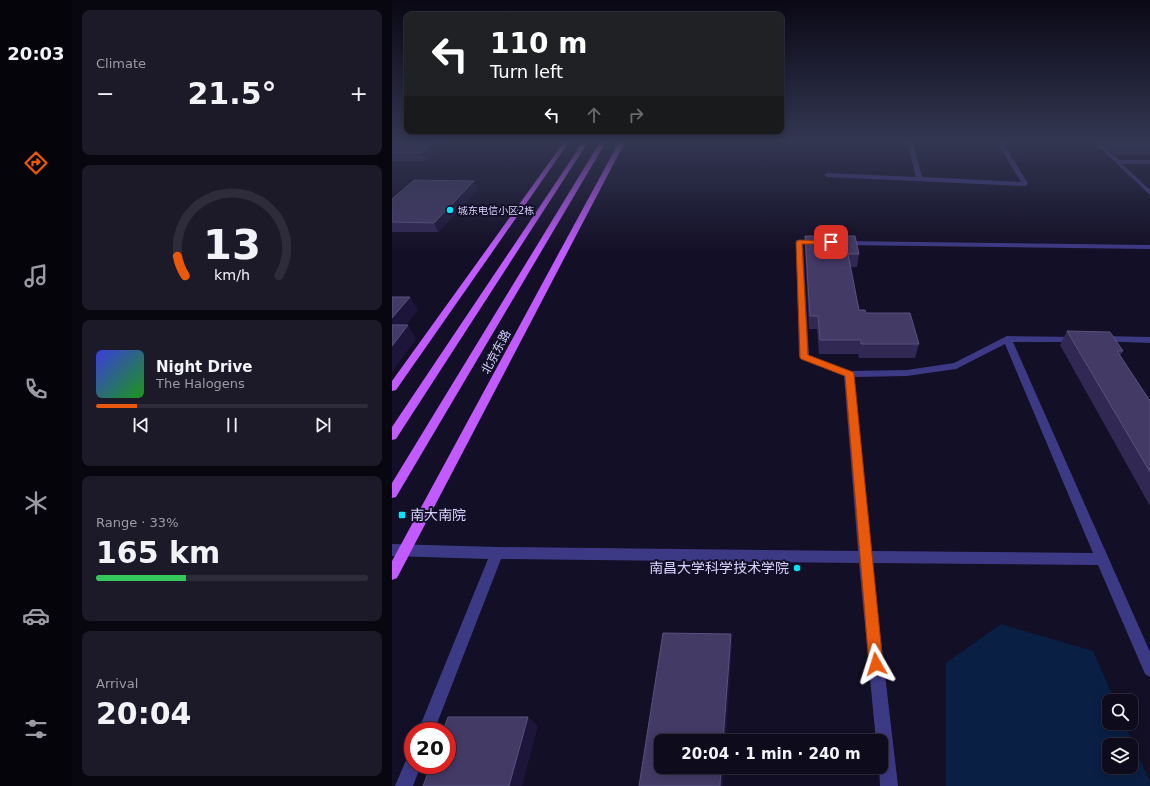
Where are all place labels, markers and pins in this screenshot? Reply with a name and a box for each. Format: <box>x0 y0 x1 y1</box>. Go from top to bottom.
marker: 城东电信小区2栋 <box>445 205 455 215</box>
place label: 城东电信小区2栋 <box>458 205 534 216</box>
pin <box>814 225 848 259</box>
place label: 南大南院 <box>410 507 466 523</box>
marker: 南大南院 <box>397 510 407 520</box>
place label: 南昌大学科学技术学院 <box>649 560 789 576</box>
marker: 南昌大学科学技术学院 <box>792 563 802 573</box>

